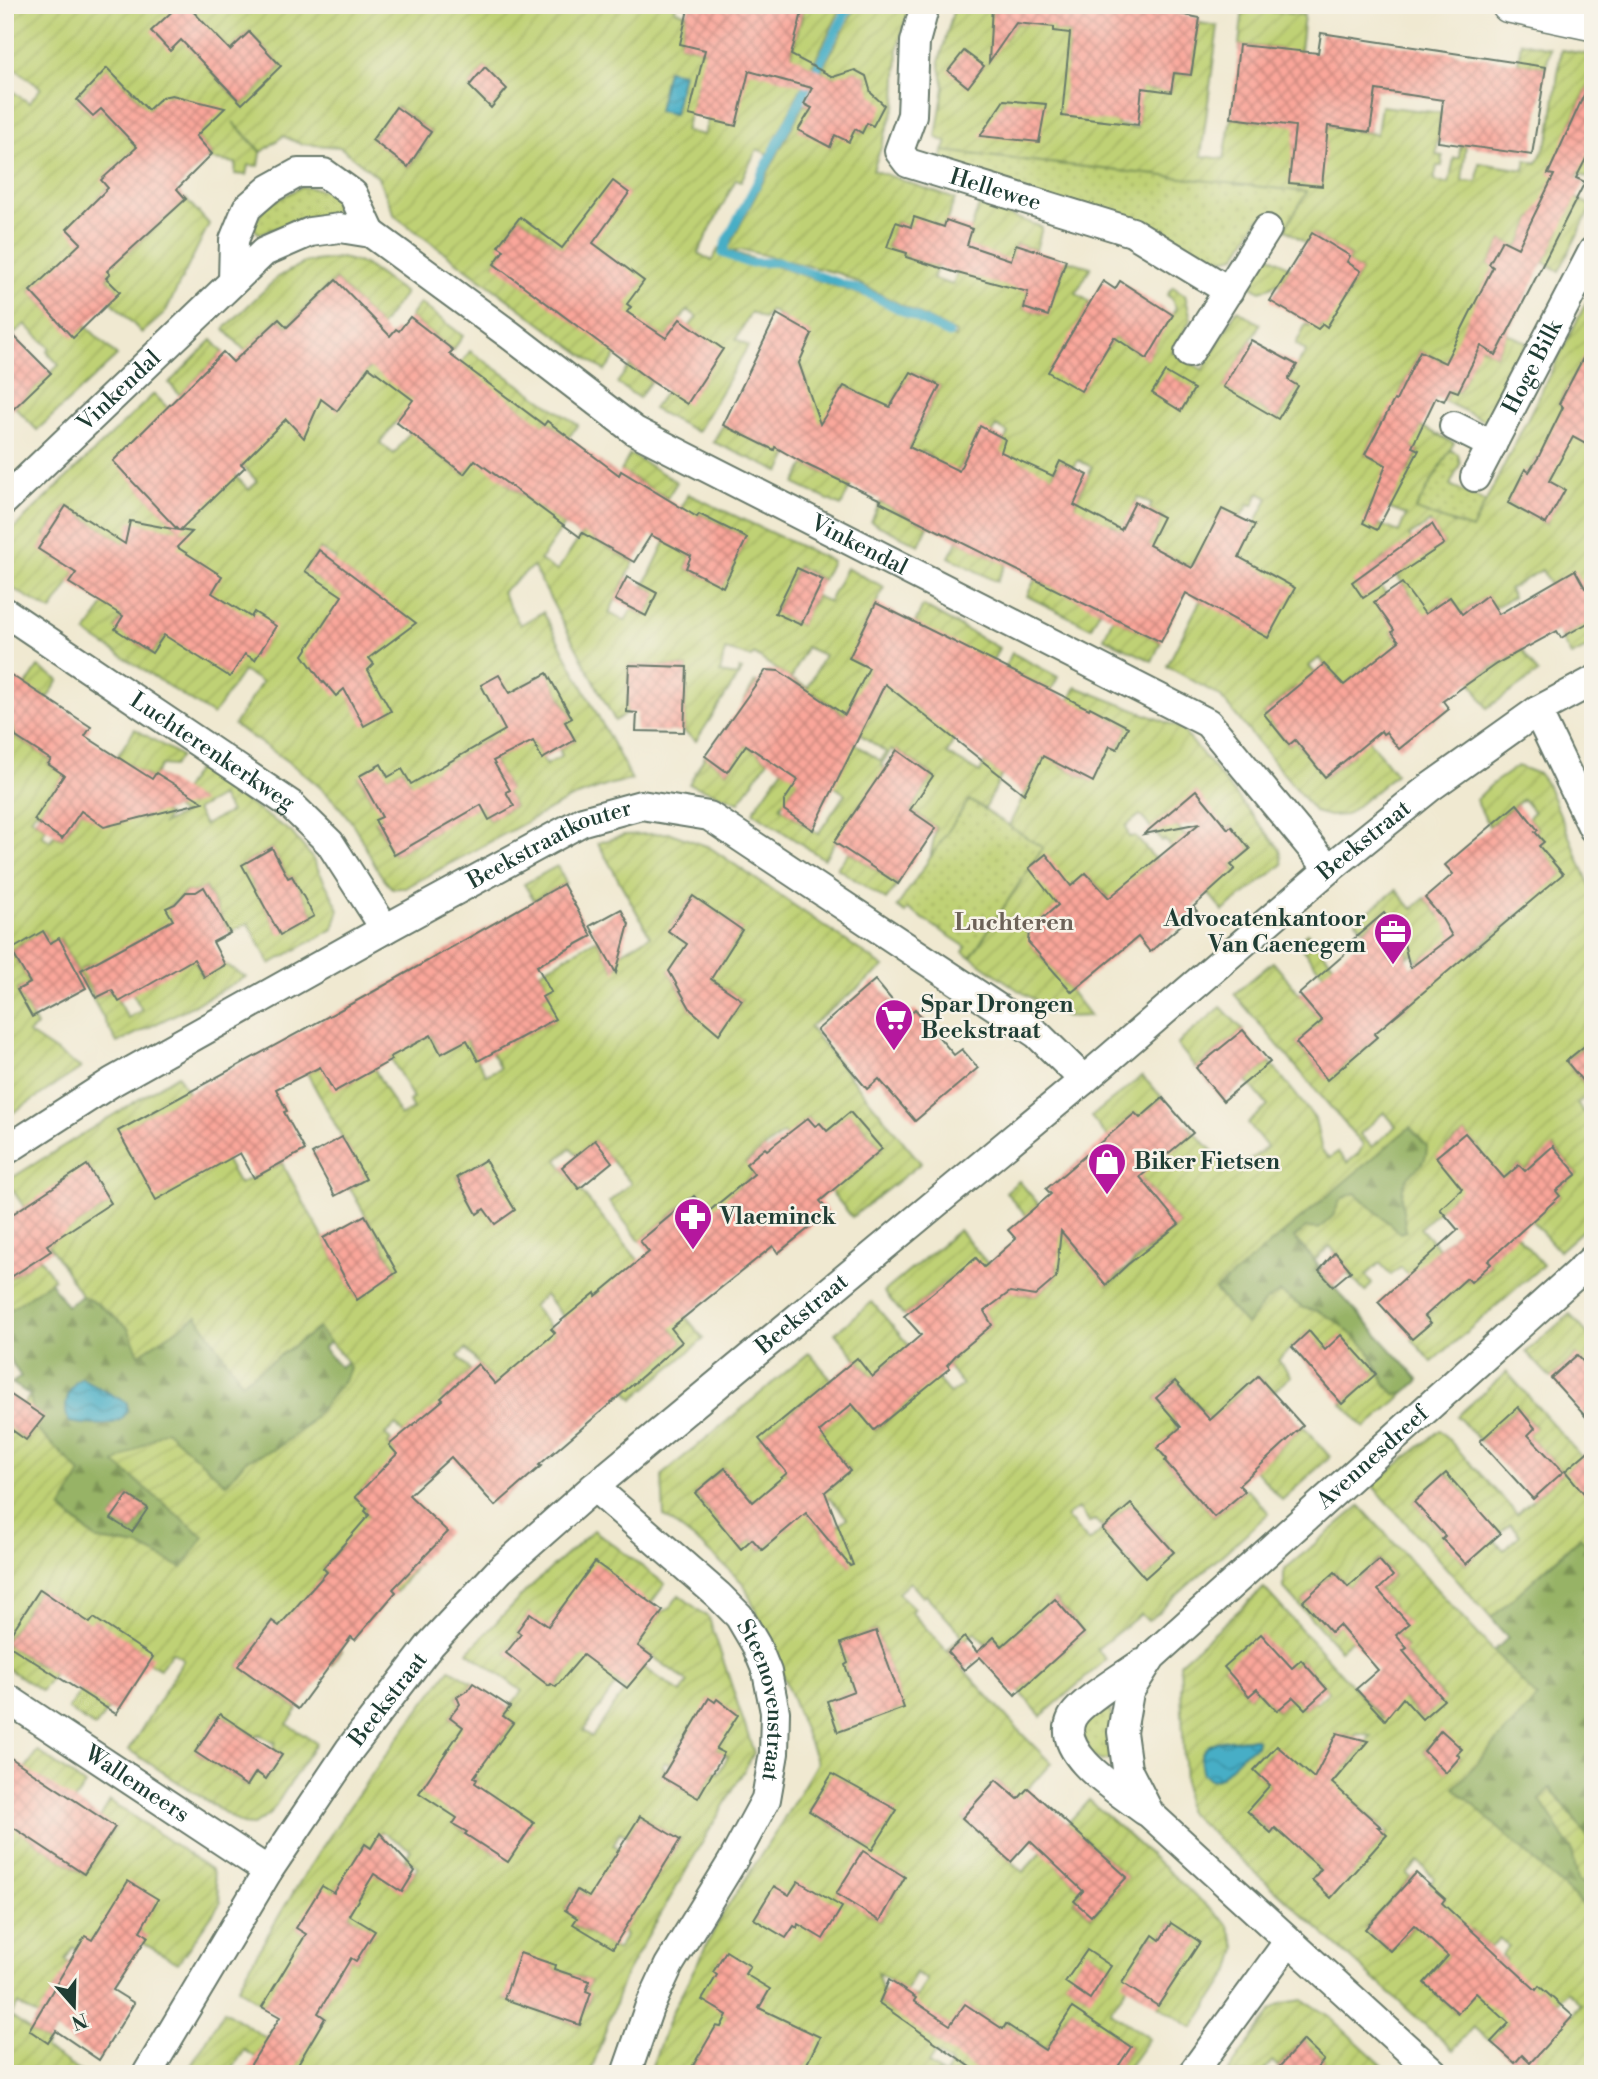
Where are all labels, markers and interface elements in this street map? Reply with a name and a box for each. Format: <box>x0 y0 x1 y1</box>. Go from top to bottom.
street label: Hellewee <box>946 163 1044 217</box>
street label: Hoge Bilk <box>1496 315 1569 419</box>
street label: Vinkendal <box>71 344 167 438</box>
street label: Vinkendal <box>805 508 913 582</box>
street label: Luchterenkerkweg <box>125 686 300 817</box>
street label: Beekstraatkouter <box>462 794 635 896</box>
street label: Beekstraat <box>1311 794 1416 887</box>
place label: Advocatenkantoor Van Caenegem <box>1163 905 1366 959</box>
district label: Luchteren <box>954 908 1074 938</box>
office icon: Advocatenkantoor Van Caenegem <box>1372 911 1414 966</box>
place label: Spar Drongen Beekstraat <box>921 991 1073 1045</box>
supermarket icon: Spar Drongen Beekstraat <box>873 997 915 1052</box>
shop icon: Biker Fietsen <box>1086 1141 1128 1196</box>
place label: Biker Fietsen <box>1134 1148 1280 1176</box>
pharmacy icon: Vlaeminck <box>672 1196 714 1251</box>
place label: Vlaeminck <box>719 1203 837 1231</box>
street label: Beekstraat <box>749 1268 854 1361</box>
street label: Avennesdreef <box>1310 1399 1436 1516</box>
street label: Steenovenstraat <box>730 1615 789 1784</box>
street label: Beekstraat <box>342 1646 434 1753</box>
street label: Wallemeers <box>78 1739 194 1829</box>
north arrow <box>38 1970 108 2040</box>
text: N <box>68 2007 91 2035</box>

